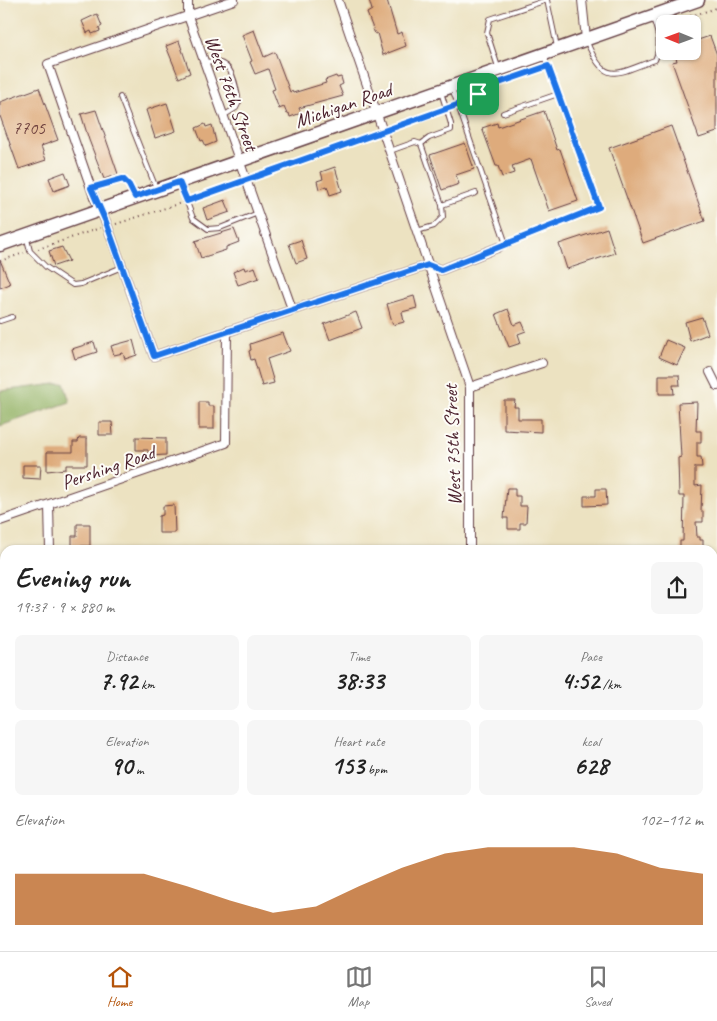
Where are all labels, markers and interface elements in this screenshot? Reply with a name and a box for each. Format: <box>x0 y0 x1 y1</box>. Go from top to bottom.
north arrow <box>656 15 701 60</box>
map controls <box>656 15 701 60</box>
street label: West 76th Street <box>199 32 265 157</box>
pin <box>457 73 499 115</box>
street label: Michigan Road <box>291 76 398 134</box>
icon: arrive <box>464 80 492 108</box>
house number: 7705 <box>13 117 46 139</box>
street label: West 75th Street <box>438 382 467 506</box>
street label: Pershing Road <box>58 439 161 495</box>
text: Evening run <box>15 560 130 595</box>
button: share <box>651 562 703 614</box>
text: 19:37 · 9 × 880 m <box>15 597 114 617</box>
text: Distance <box>106 648 148 665</box>
text: Time <box>348 648 370 665</box>
text: Pace <box>580 648 602 665</box>
text: 7.92 <box>99 665 138 697</box>
text: 38:33 <box>334 665 384 697</box>
text: 4:52 <box>561 665 599 697</box>
text: km <box>138 676 155 693</box>
text: /km <box>599 676 621 693</box>
text: Elevation <box>105 733 149 750</box>
text: Heart rate <box>333 733 385 750</box>
text: kcal <box>582 733 600 750</box>
text: 90 <box>110 750 132 782</box>
text: 153 <box>331 750 364 782</box>
text: 628 <box>574 750 608 782</box>
text: m <box>132 761 144 778</box>
text: bpm <box>364 761 387 778</box>
text: Elevation <box>15 810 64 830</box>
text: 102–112 m <box>640 810 703 830</box>
tab: Home <box>106 963 134 1010</box>
tab: Map <box>345 963 373 1010</box>
tab: Saved <box>584 963 612 1010</box>

